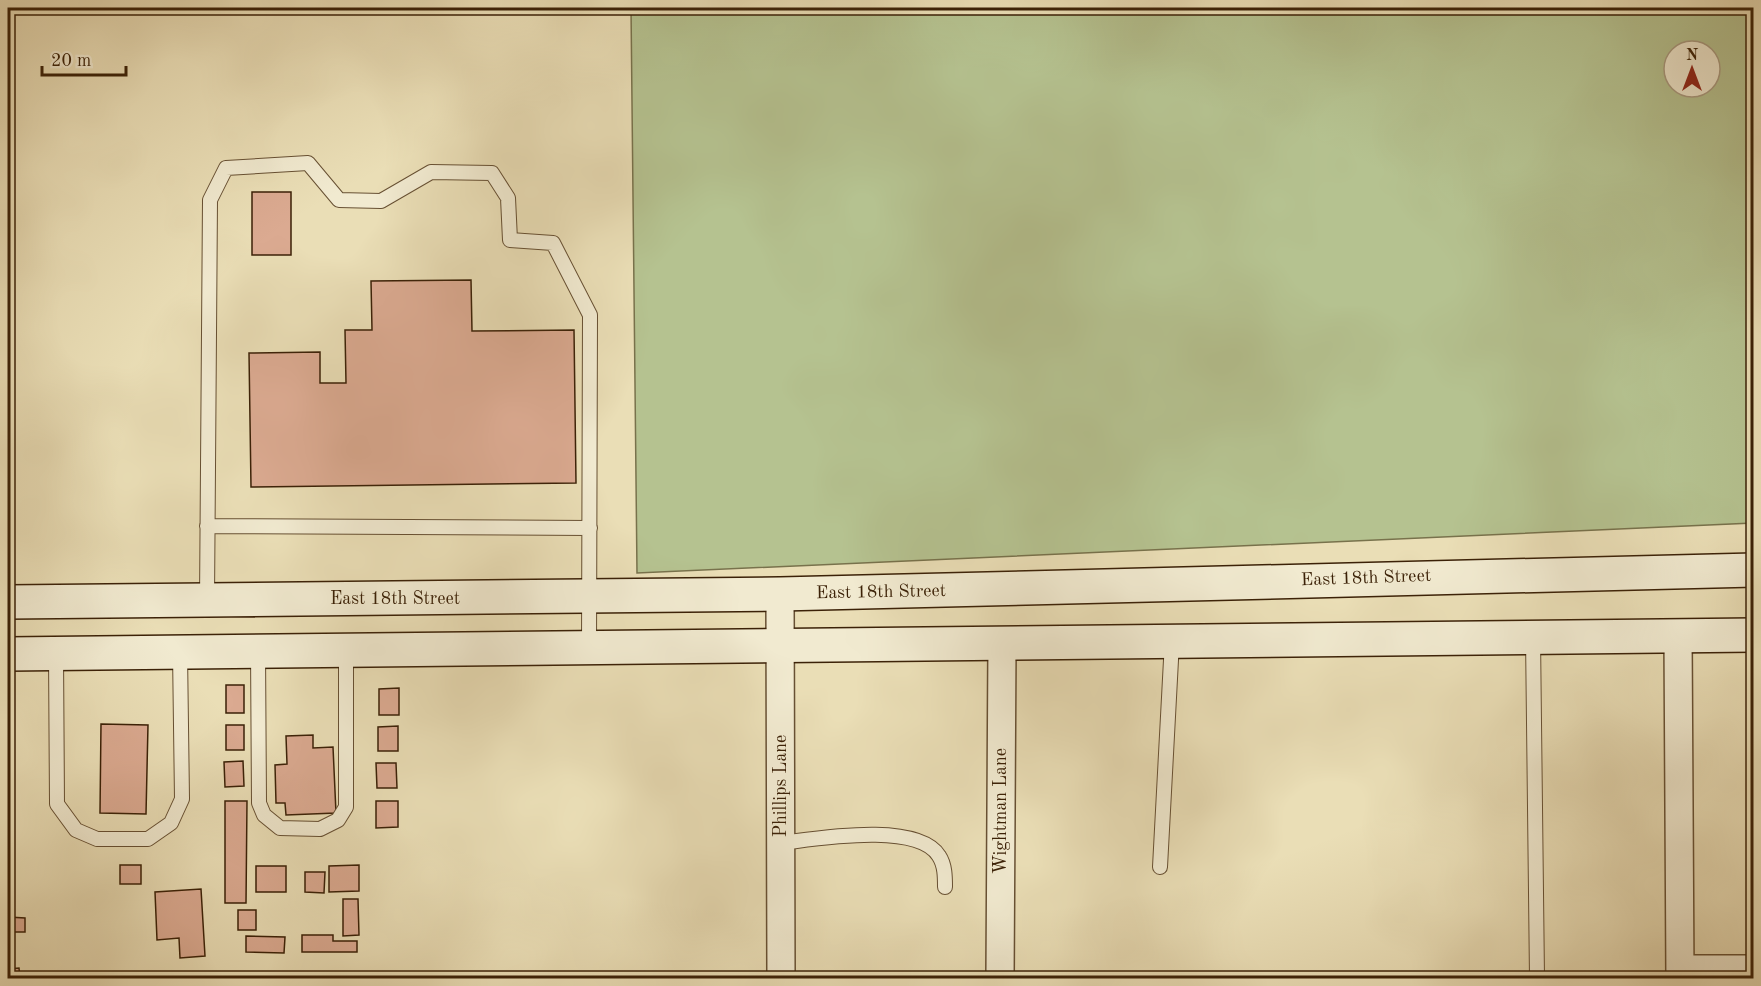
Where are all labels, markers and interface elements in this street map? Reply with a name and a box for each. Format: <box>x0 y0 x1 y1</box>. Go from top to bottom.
scale bar <box>42 39 126 77</box>
north arrow <box>1662 39 1722 99</box>
text: N <box>1686 48 1699 64</box>
text: 20 m <box>51 52 91 70</box>
street label: East 18th Street <box>1301 567 1431 589</box>
street label: East 18th Street <box>816 582 946 602</box>
street label: East 18th Street <box>330 590 460 608</box>
street label: Phillips Lane <box>772 735 790 837</box>
street label: Wightman Lane <box>992 748 1010 874</box>

